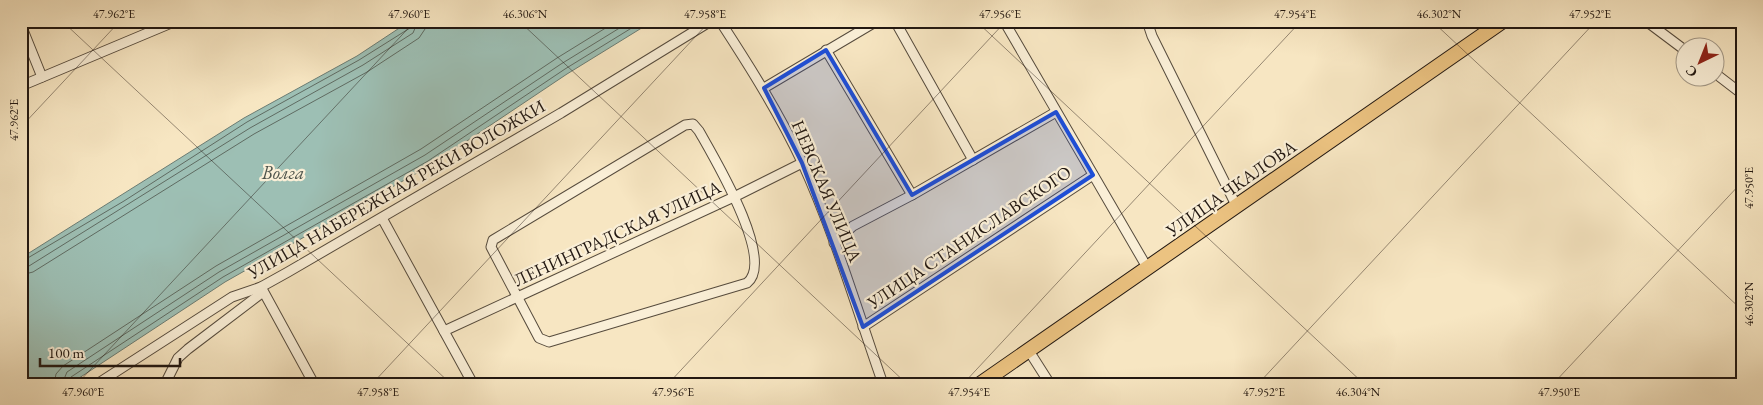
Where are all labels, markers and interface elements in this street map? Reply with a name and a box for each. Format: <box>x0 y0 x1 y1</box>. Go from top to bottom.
text: 47.962°E <box>93 6 135 22</box>
text: 47.960°E <box>388 6 430 22</box>
text: 46.306°N <box>503 6 548 22</box>
text: 47.958°E <box>684 6 726 22</box>
text: 47.956°E <box>979 6 1021 22</box>
text: 47.954°E <box>1274 6 1316 22</box>
text: 46.302°N <box>1417 6 1462 22</box>
text: 47.952°E <box>1569 6 1611 22</box>
north arrow <box>1676 38 1726 88</box>
text: С <box>1681 61 1701 81</box>
street label: УЛИЦА НАБЕРЕЖНАЯ РЕКИ ВОЛОЖКИ <box>242 94 549 284</box>
text: 47.962°E <box>6 99 22 141</box>
street label: НЕВСКАЯ УЛИЦА <box>787 117 867 266</box>
street label: УЛИЦА ЧКАЛОВА <box>1161 134 1301 242</box>
water label: Волга <box>261 160 304 185</box>
street label: УЛИЦА СТАНИСЛАВСКОГО <box>862 160 1075 315</box>
text: 47.950°E <box>1741 167 1757 209</box>
street label: ЛЕНИНГРАДСКАЯ УЛИЦА <box>510 175 725 291</box>
text: 46.302°N <box>1741 281 1757 326</box>
scale bar <box>40 335 180 367</box>
text: 100 m <box>48 343 85 362</box>
text: 47.960°E <box>62 384 104 400</box>
text: 47.958°E <box>357 384 399 400</box>
text: 47.956°E <box>652 384 694 400</box>
text: 47.954°E <box>948 384 990 400</box>
text: 47.952°E <box>1243 384 1285 400</box>
text: 46.304°N <box>1336 384 1381 400</box>
text: 47.950°E <box>1538 384 1580 400</box>

